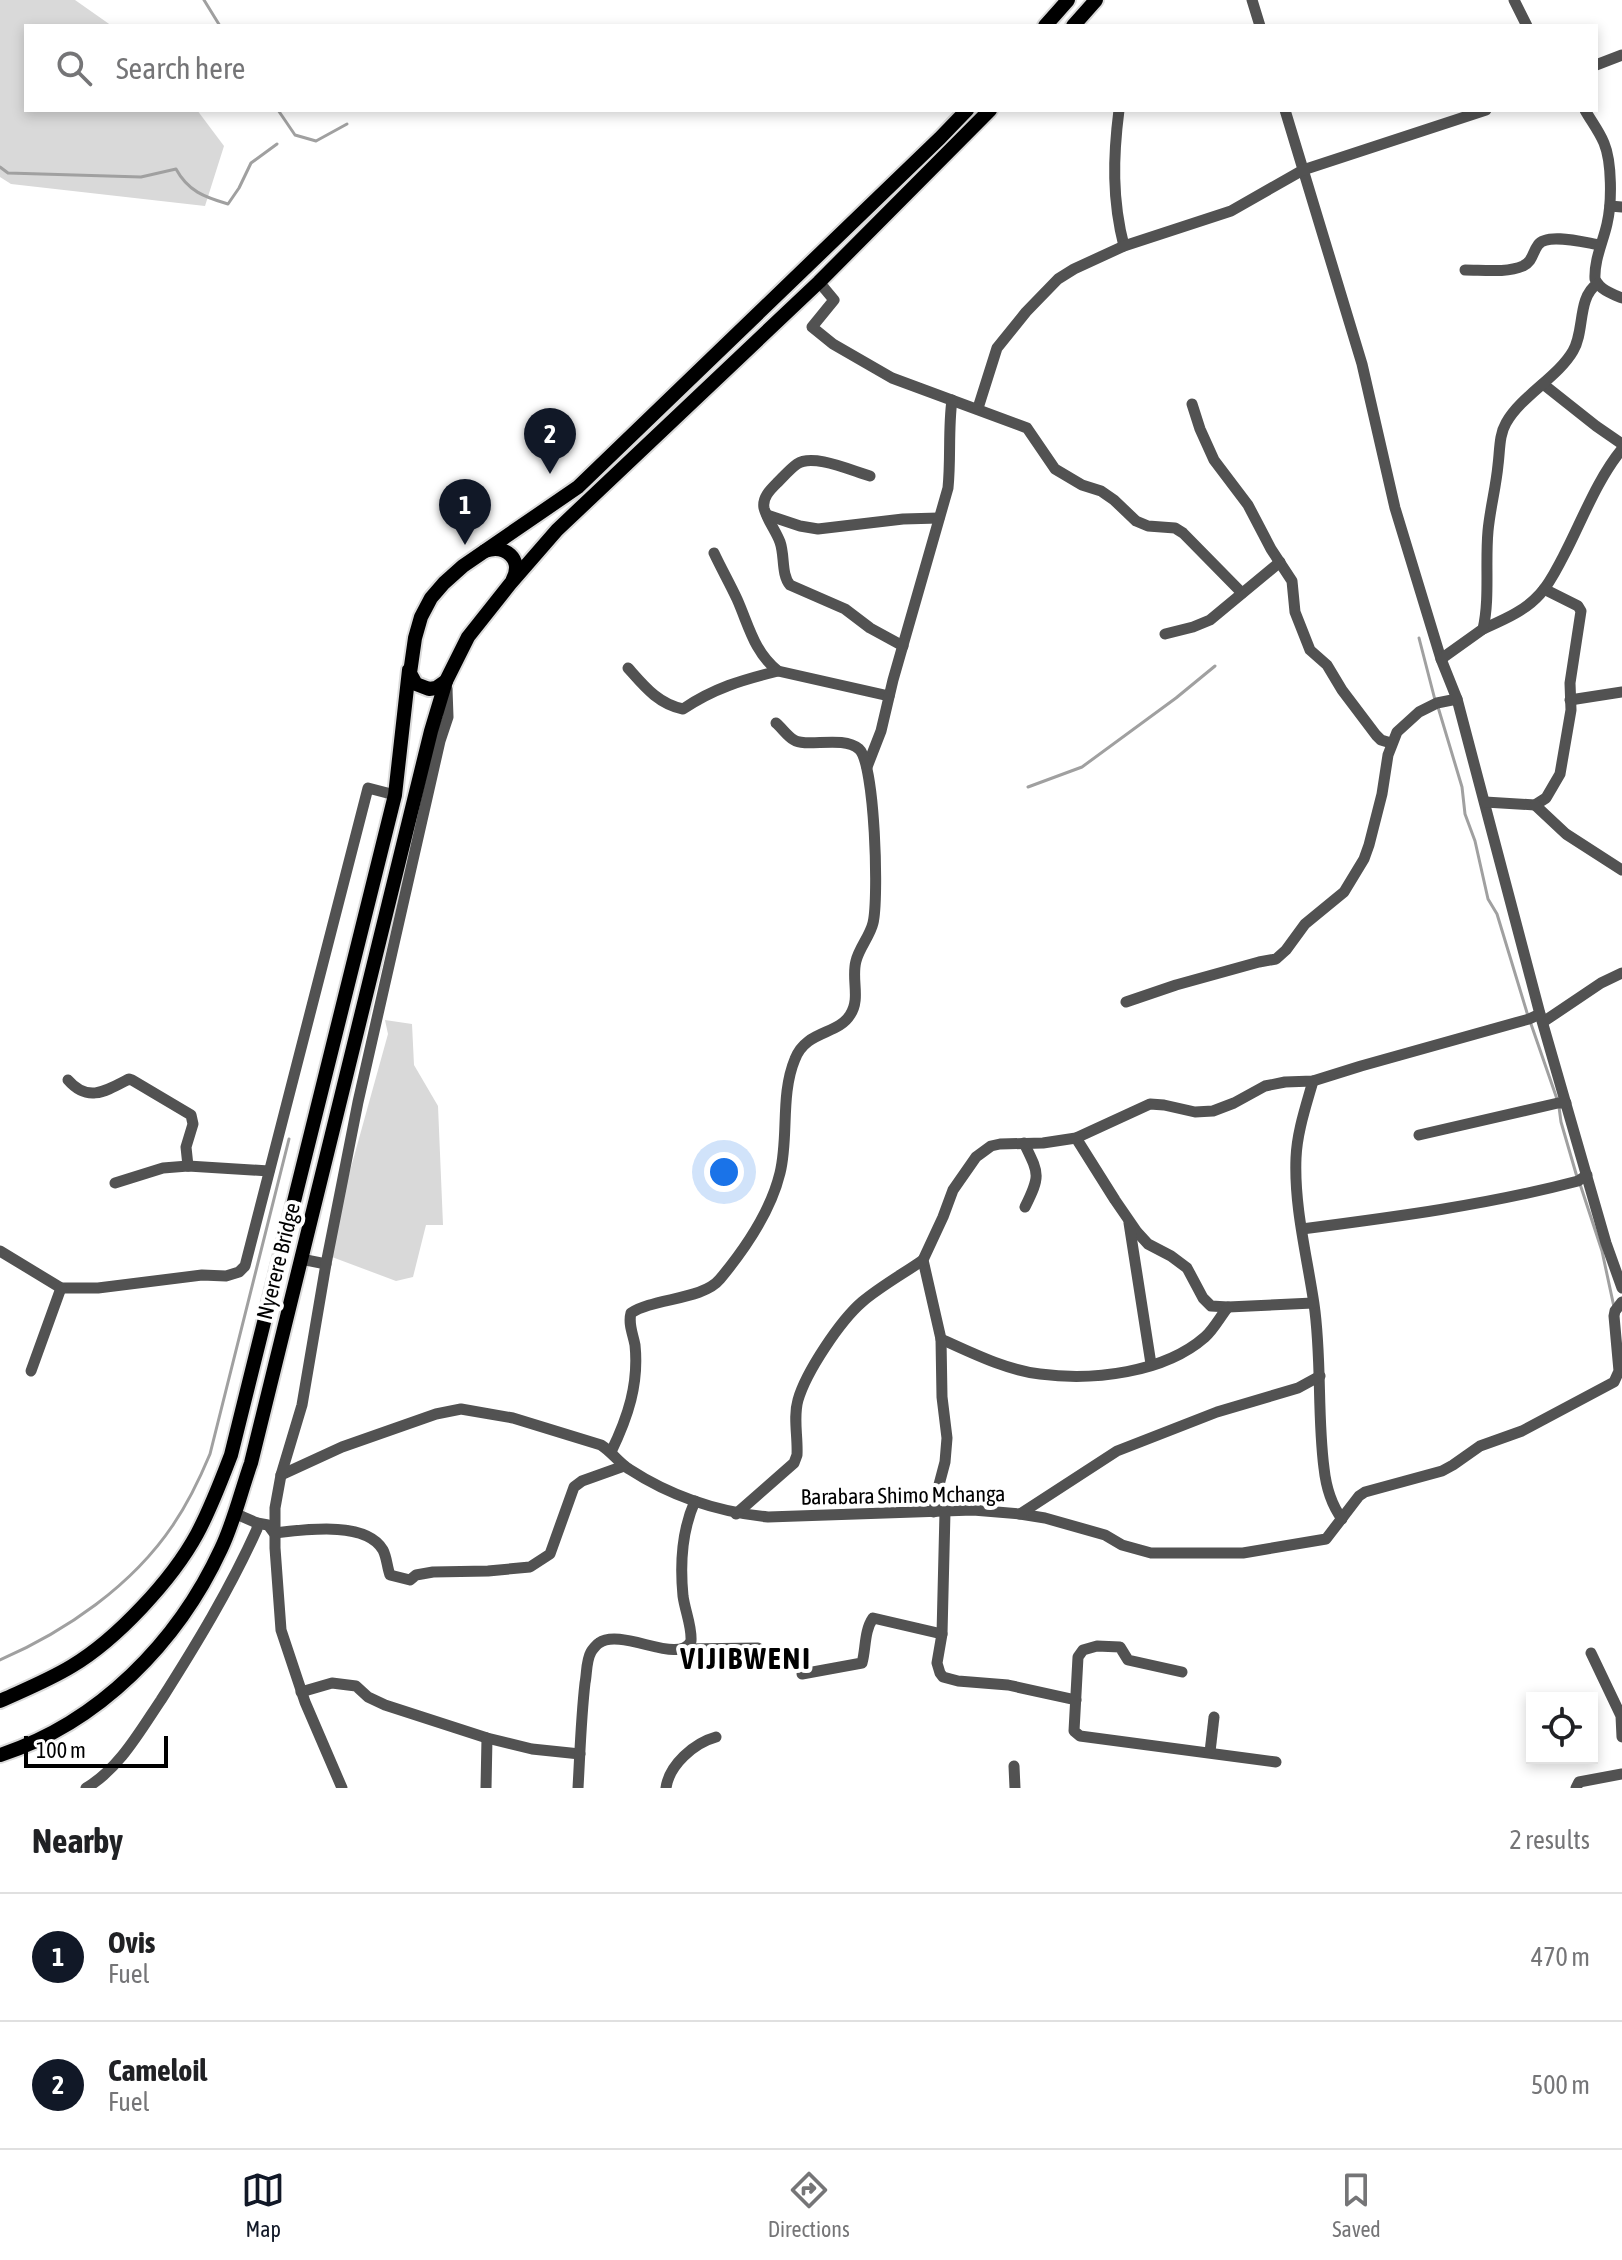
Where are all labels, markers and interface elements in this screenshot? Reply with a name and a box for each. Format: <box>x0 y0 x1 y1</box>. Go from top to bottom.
search box <box>24 24 1598 112</box>
icon: search <box>52 46 96 90</box>
text: Search here <box>116 51 245 85</box>
pin: 2 <box>524 408 576 474</box>
pin: 1 <box>439 479 491 545</box>
your location <box>704 1152 744 1192</box>
street label: Nyerere Bridge <box>251 1200 305 1322</box>
street label: Barabara Shimo Mchanga <box>800 1480 1006 1510</box>
district label: VIJIBWENI <box>679 1641 812 1675</box>
map controls <box>1526 1692 1598 1764</box>
button: locate <box>1526 1692 1598 1764</box>
scale bar <box>24 1732 168 1768</box>
text: 100 m <box>36 1737 86 1763</box>
text: Nearby <box>32 1821 123 1860</box>
text: 2 results <box>1509 1825 1590 1855</box>
text: Ovis <box>108 1925 155 1959</box>
text: 1 <box>52 1942 64 1972</box>
text: 470 m <box>1531 1942 1590 1972</box>
text: Fuel <box>108 1959 149 1989</box>
text: Cameloil <box>108 2053 207 2087</box>
text: 2 <box>52 2070 64 2100</box>
text: 500 m <box>1531 2070 1590 2100</box>
text: Fuel <box>108 2087 149 2117</box>
tab: Map <box>241 2168 285 2242</box>
tab: Directions <box>768 2168 850 2242</box>
tab: Saved <box>1332 2168 1381 2242</box>

